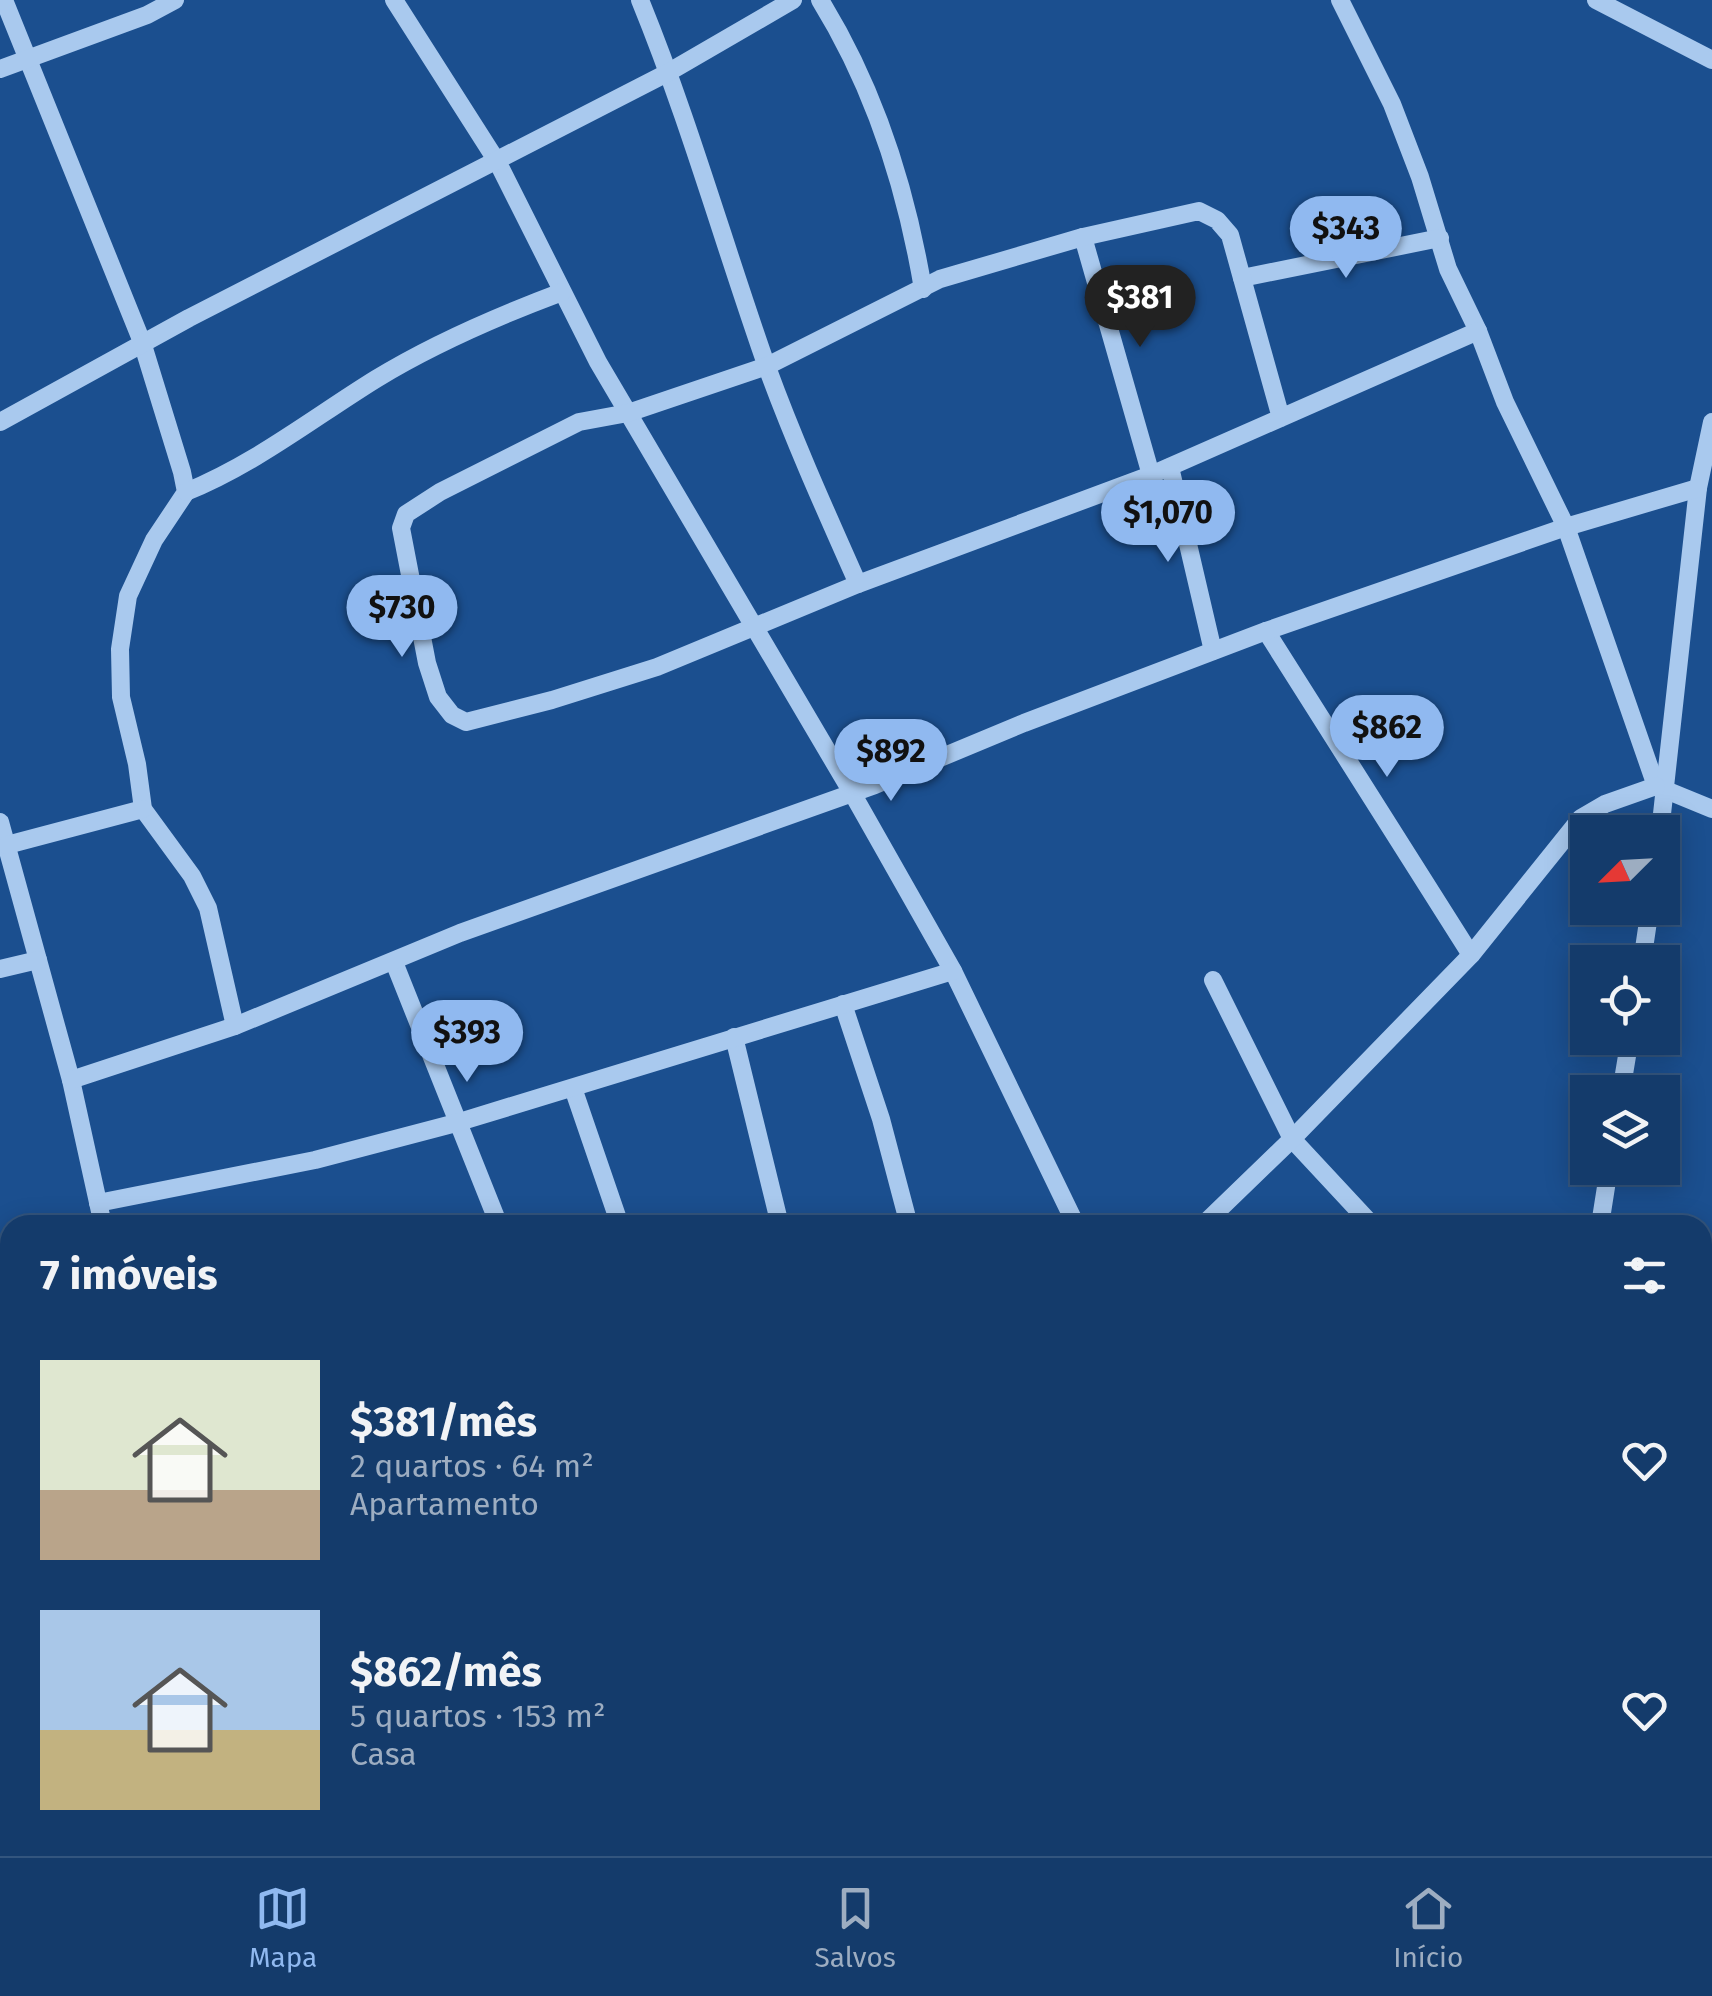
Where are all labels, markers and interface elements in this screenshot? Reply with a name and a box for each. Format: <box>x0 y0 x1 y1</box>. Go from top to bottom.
pin: $343 <box>1287 196 1405 281</box>
text: $343 <box>1312 209 1380 247</box>
pin: $381 <box>1081 265 1199 350</box>
text: $381 <box>1107 278 1173 316</box>
pin: $1,070 <box>1087 480 1249 565</box>
text: $1,070 <box>1123 493 1213 531</box>
pin: $730 <box>343 575 461 660</box>
text: $730 <box>368 588 436 626</box>
pin: $862 <box>1328 695 1446 780</box>
text: $862 <box>1352 708 1422 746</box>
pin: $892 <box>832 719 950 804</box>
text: $892 <box>856 732 926 770</box>
north arrow <box>1570 815 1680 925</box>
map controls <box>1570 815 1680 1185</box>
button: locate <box>1570 945 1680 1055</box>
pin: $393 <box>408 1000 526 1085</box>
text: $393 <box>433 1013 501 1051</box>
button: layers <box>1570 1075 1680 1185</box>
icon: filters <box>1617 1248 1672 1303</box>
text: 7 imóveis <box>40 1250 218 1300</box>
text: $381/mês <box>350 1397 537 1447</box>
icon: home <box>120 1400 240 1520</box>
icon: heart <box>1617 1433 1672 1488</box>
text: 2 quartos · 64 m² <box>350 1447 594 1485</box>
text: Apartamento <box>350 1485 539 1523</box>
text: $862/mês <box>350 1647 542 1697</box>
icon: home <box>120 1650 240 1770</box>
icon: heart <box>1617 1683 1672 1738</box>
text: 5 quartos · 153 m² <box>350 1697 606 1735</box>
text: Casa <box>350 1735 417 1773</box>
tab: Mapa <box>249 1881 317 1974</box>
tab: Salvos <box>815 1881 896 1974</box>
tab: Início <box>1393 1881 1463 1974</box>

